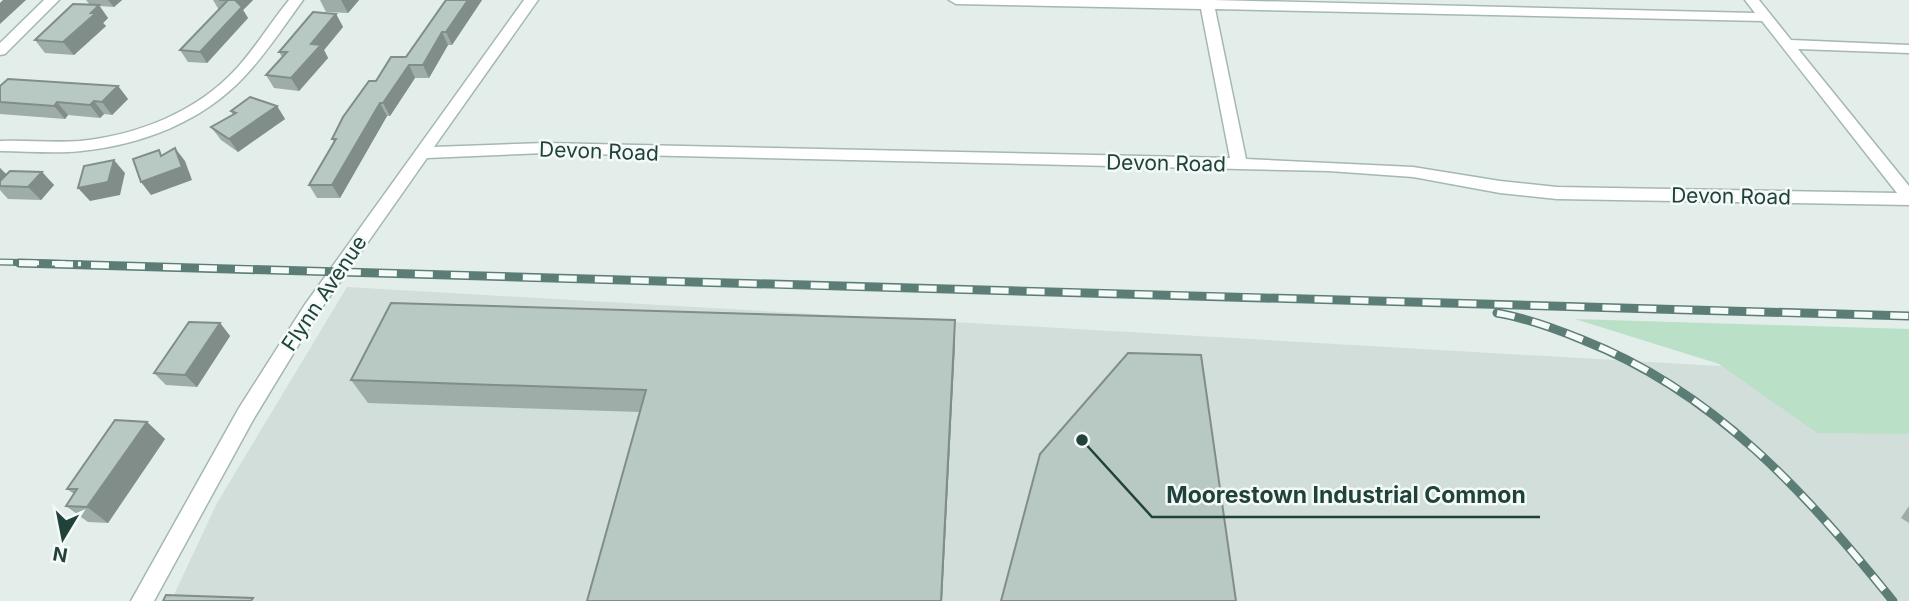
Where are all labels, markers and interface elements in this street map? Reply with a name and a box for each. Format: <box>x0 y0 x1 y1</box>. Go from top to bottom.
street label: Devon Road <box>539 136 659 166</box>
street label: Devon Road <box>1106 149 1226 177</box>
street label: Devon Road <box>1671 182 1791 210</box>
street label: Flynn Avenue <box>276 231 372 355</box>
callout: Moorestown Industrial Common <box>1152 473 1540 517</box>
text: Moorestown Industrial Common <box>1166 481 1526 509</box>
north arrow <box>28 503 98 573</box>
text: N <box>51 542 69 567</box>

